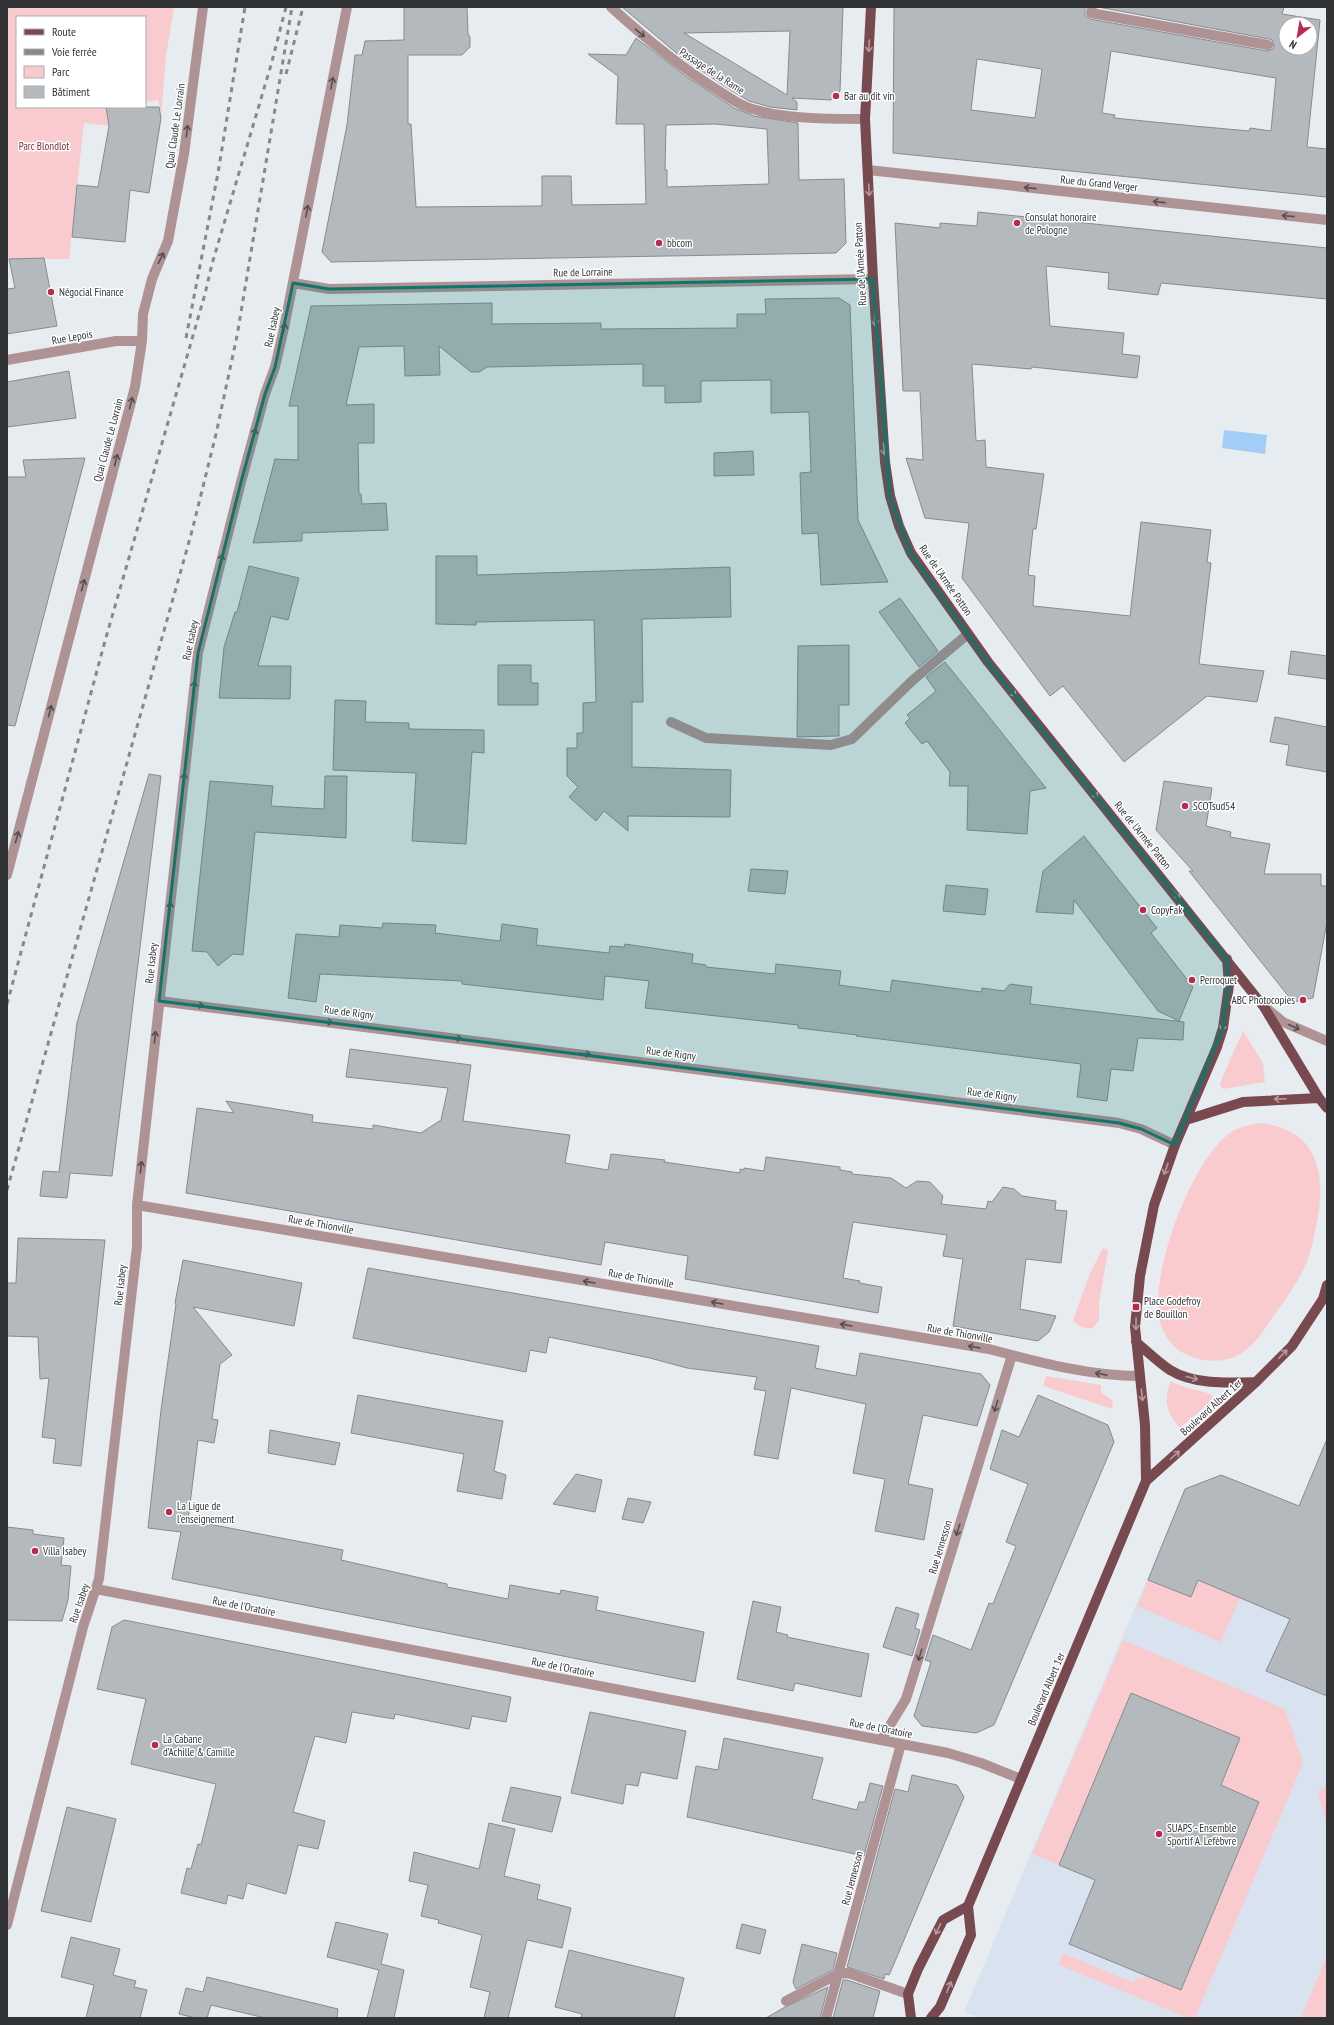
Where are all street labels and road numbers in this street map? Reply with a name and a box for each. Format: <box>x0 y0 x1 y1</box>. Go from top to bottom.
street label: Passage de la Rame <box>677 45 748 98</box>
street label: Quai Claude Le Lorrain <box>162 82 188 169</box>
street label: Rue du Grand Verger <box>1060 172 1138 194</box>
street label: Rue de l'Armée Patton <box>851 222 869 306</box>
street label: Rue de Lorraine <box>553 264 613 280</box>
street label: Rue Isabey <box>261 305 283 348</box>
street label: Rue Lepois <box>50 326 94 347</box>
street label: Quai Claude Le Lorrain <box>90 397 126 483</box>
street label: Rue de l'Armée Patton <box>916 542 976 618</box>
street label: Rue Isabey <box>179 618 201 661</box>
street label: Rue de l'Armée Patton <box>1111 798 1175 872</box>
street label: Rue Isabey <box>142 941 160 984</box>
street label: Rue de Rigny <box>323 1002 375 1022</box>
street label: Rue de Rigny <box>645 1043 697 1063</box>
street label: Rue de Rigny <box>966 1084 1018 1104</box>
street label: Rue de Thionville <box>287 1211 355 1237</box>
street label: Rue Isabey <box>111 1263 129 1306</box>
street label: Rue de Thionville <box>607 1265 675 1291</box>
street label: Rue de Thionville <box>926 1320 994 1346</box>
street label: Boulevard Albert 1er <box>1177 1376 1245 1438</box>
street label: Rue Jennesson <box>925 1518 955 1576</box>
street label: Rue Isabey <box>66 1581 93 1625</box>
street label: Rue de l'Oratoire <box>211 1593 277 1619</box>
street label: Boulevard Albert 1er <box>1024 1650 1068 1728</box>
street label: Rue de l'Oratoire <box>530 1654 596 1680</box>
street label: Rue de l'Oratoire <box>848 1715 914 1741</box>
street label: Rue Jennesson <box>838 1849 866 1907</box>

